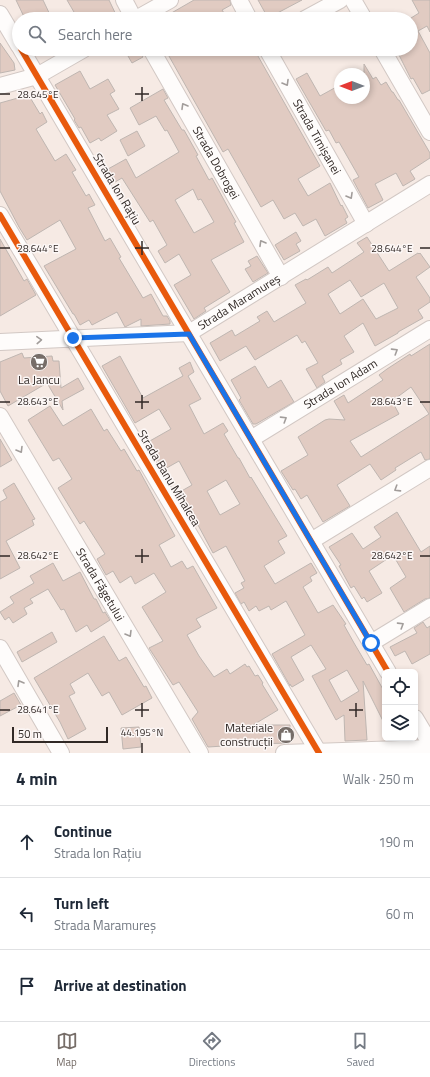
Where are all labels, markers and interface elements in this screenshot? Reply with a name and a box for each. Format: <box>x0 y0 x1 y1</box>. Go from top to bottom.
search box <box>12 12 418 56</box>
icon: search <box>26 23 48 45</box>
text: Search here <box>58 23 132 46</box>
north arrow <box>334 68 370 104</box>
one-way arrow <box>281 79 288 86</box>
text: 28.645°E <box>17 87 59 102</box>
street label: Strada Timișanei <box>288 95 346 178</box>
one-way arrow <box>181 102 188 110</box>
street label: Strada Dobrogei <box>188 122 245 203</box>
street label: Strada Ion Rațiu <box>89 149 146 228</box>
one-way arrow <box>346 192 353 199</box>
one-way arrow <box>259 240 266 247</box>
text: 28.644°E <box>17 241 59 256</box>
text: 28.644°E <box>371 241 413 256</box>
street label: Strada Maramureș <box>194 269 284 335</box>
route end <box>64 329 82 347</box>
one-way arrow <box>36 336 42 344</box>
one-way arrow <box>391 348 398 355</box>
supermarket icon: La Jancu <box>29 352 49 372</box>
street label: Strada Ion Adam <box>300 354 381 414</box>
place label: La Jancu <box>18 370 60 389</box>
text: 28.643°E <box>17 394 59 409</box>
text: 28.643°E <box>371 394 413 409</box>
one-way arrow <box>280 416 287 423</box>
street label: Strada Banu Mihalcea <box>133 426 206 530</box>
one-way arrow <box>15 446 22 453</box>
one-way arrow <box>394 484 401 491</box>
street label: Strada Făgetului <box>71 544 130 625</box>
text: 28.642°E <box>17 548 59 563</box>
text: 28.642°E <box>371 548 413 563</box>
one-way arrow <box>397 622 404 630</box>
one-way arrow <box>124 630 132 637</box>
route start <box>362 634 380 652</box>
map controls <box>382 669 418 741</box>
button: locate <box>382 669 418 705</box>
one-way arrow <box>18 680 25 687</box>
text: 28.641°E <box>17 702 59 717</box>
button: layers <box>382 705 418 741</box>
place label: Materiale construcții <box>220 718 273 751</box>
scale bar <box>12 725 108 744</box>
text: 44.195°N <box>121 725 163 740</box>
shop icon: Materiale construcții <box>276 725 296 745</box>
text: 50 m <box>18 726 42 742</box>
text: 4 min <box>16 766 57 792</box>
text: Walk · 250 m <box>343 769 414 789</box>
text: Continue <box>54 820 112 843</box>
icon: ahead <box>16 831 38 853</box>
text: 190 m <box>378 832 414 852</box>
text: Strada Ion Rațiu <box>54 843 141 863</box>
text: Turn left <box>54 892 109 915</box>
icon: left <box>16 903 38 925</box>
text: 60 m <box>386 904 414 924</box>
text: Strada Maramureș <box>54 915 156 935</box>
text: Arrive at destination <box>54 974 187 997</box>
icon: arrive <box>16 975 38 997</box>
tab: Map <box>56 1030 78 1070</box>
tab: Directions <box>189 1030 235 1070</box>
tab: Saved <box>346 1030 374 1070</box>

